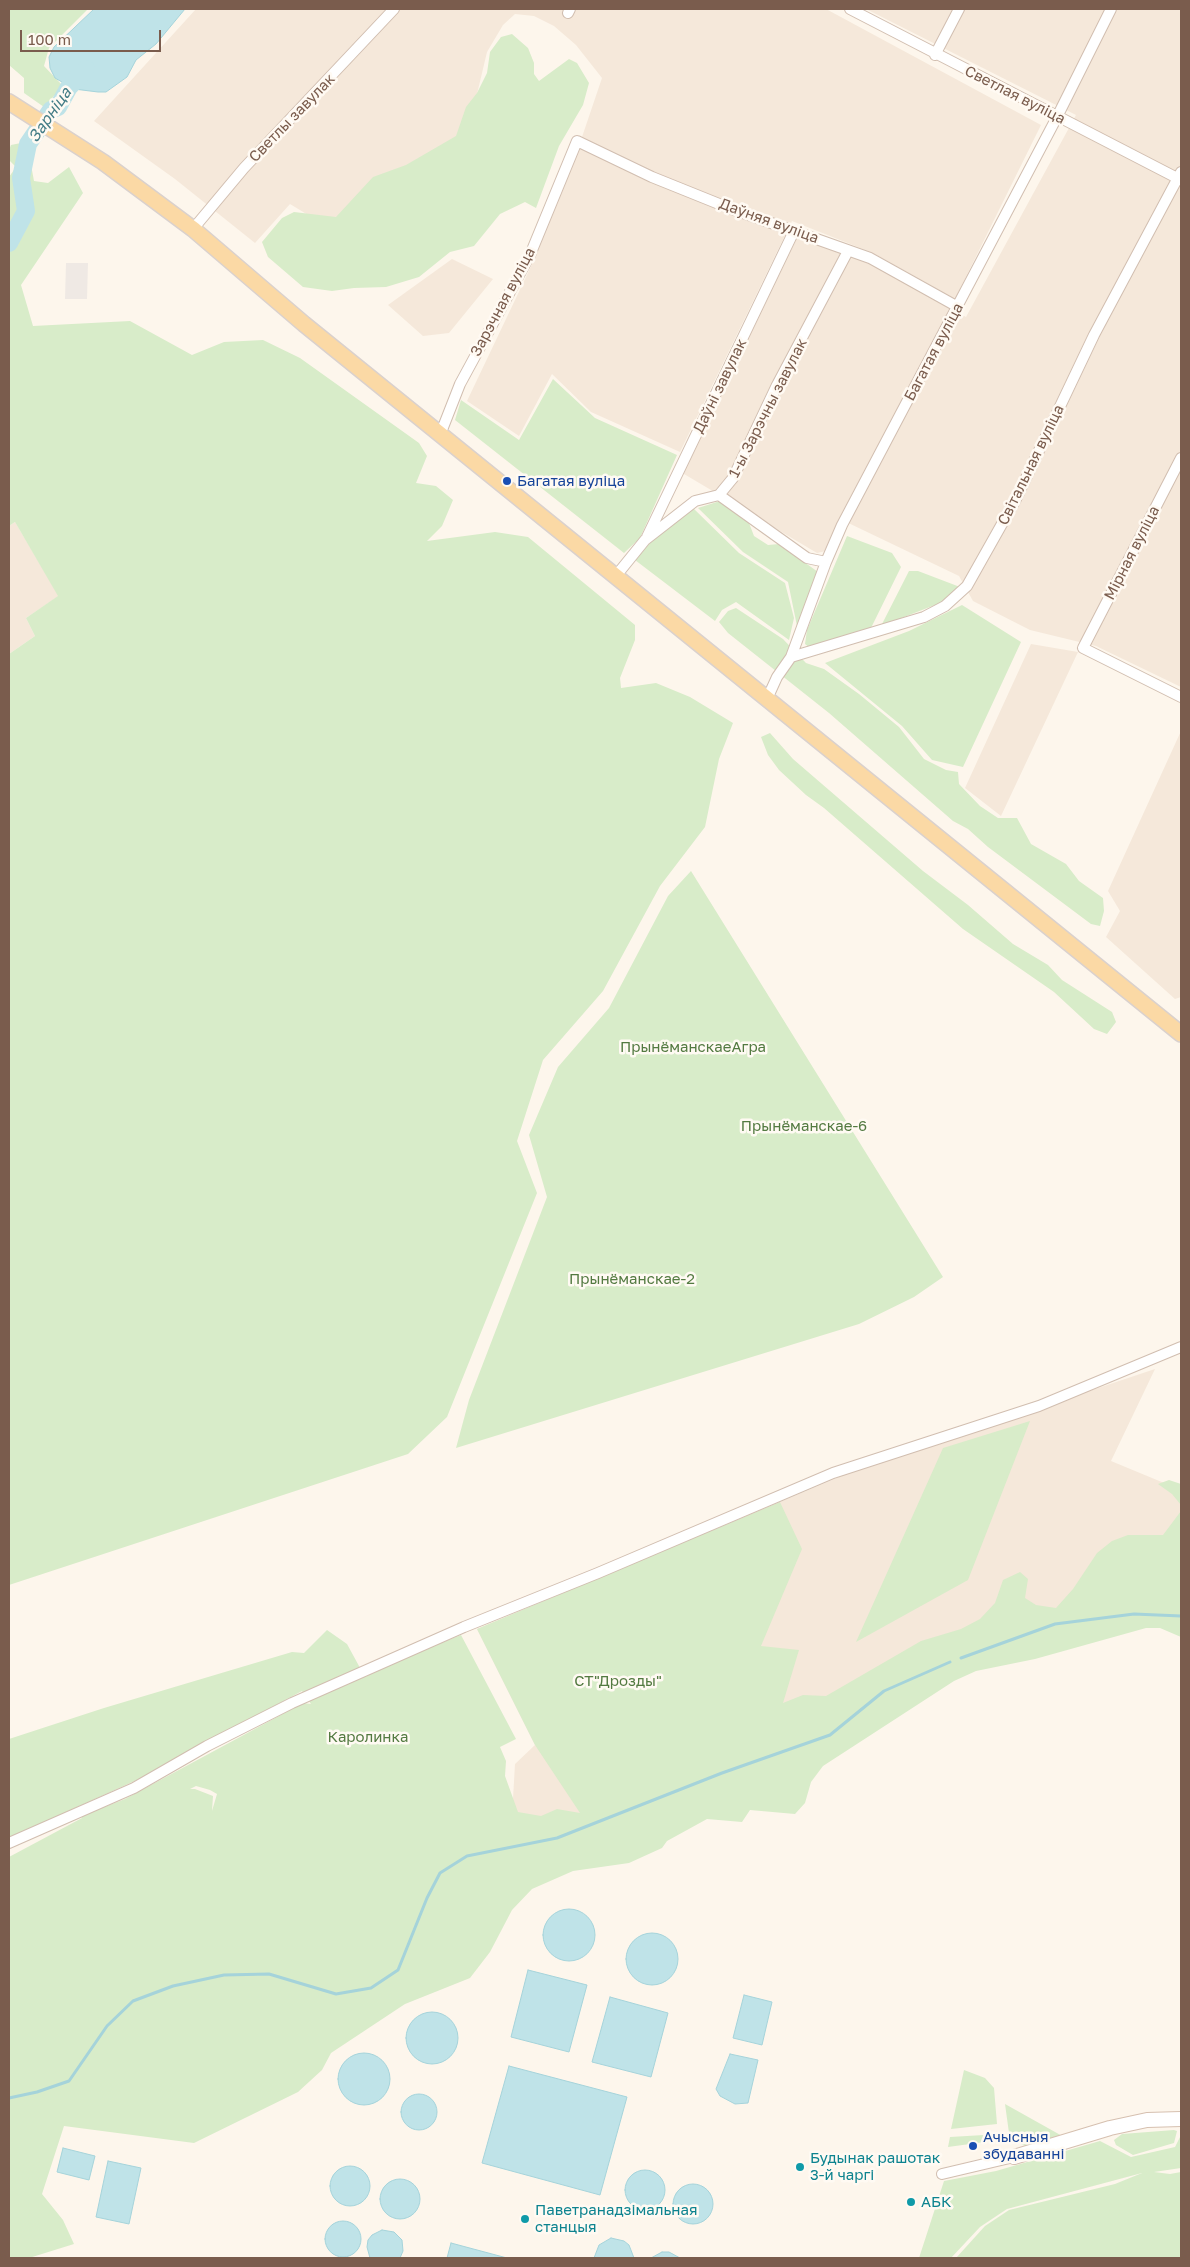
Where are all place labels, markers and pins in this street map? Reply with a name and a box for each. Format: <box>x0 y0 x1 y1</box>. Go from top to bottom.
place label: Багатая вуліца <box>517 472 625 490</box>
marker: Багатая вуліца <box>501 475 513 487</box>
place label: Ачысныя збудаванні <box>983 2128 1064 2163</box>
marker: Ачысныя збудаванні <box>967 2140 979 2152</box>
place label: Будынак рашотак 3-й чаргі <box>810 2149 940 2184</box>
marker: Будынак рашотак 3-й чаргі <box>794 2161 806 2173</box>
place label: АБК <box>921 2193 952 2211</box>
marker: АБК <box>905 2196 917 2208</box>
place label: Паветранадзімальная станцыя <box>535 2201 697 2236</box>
marker: Паветранадзімальная станцыя <box>519 2213 531 2225</box>

